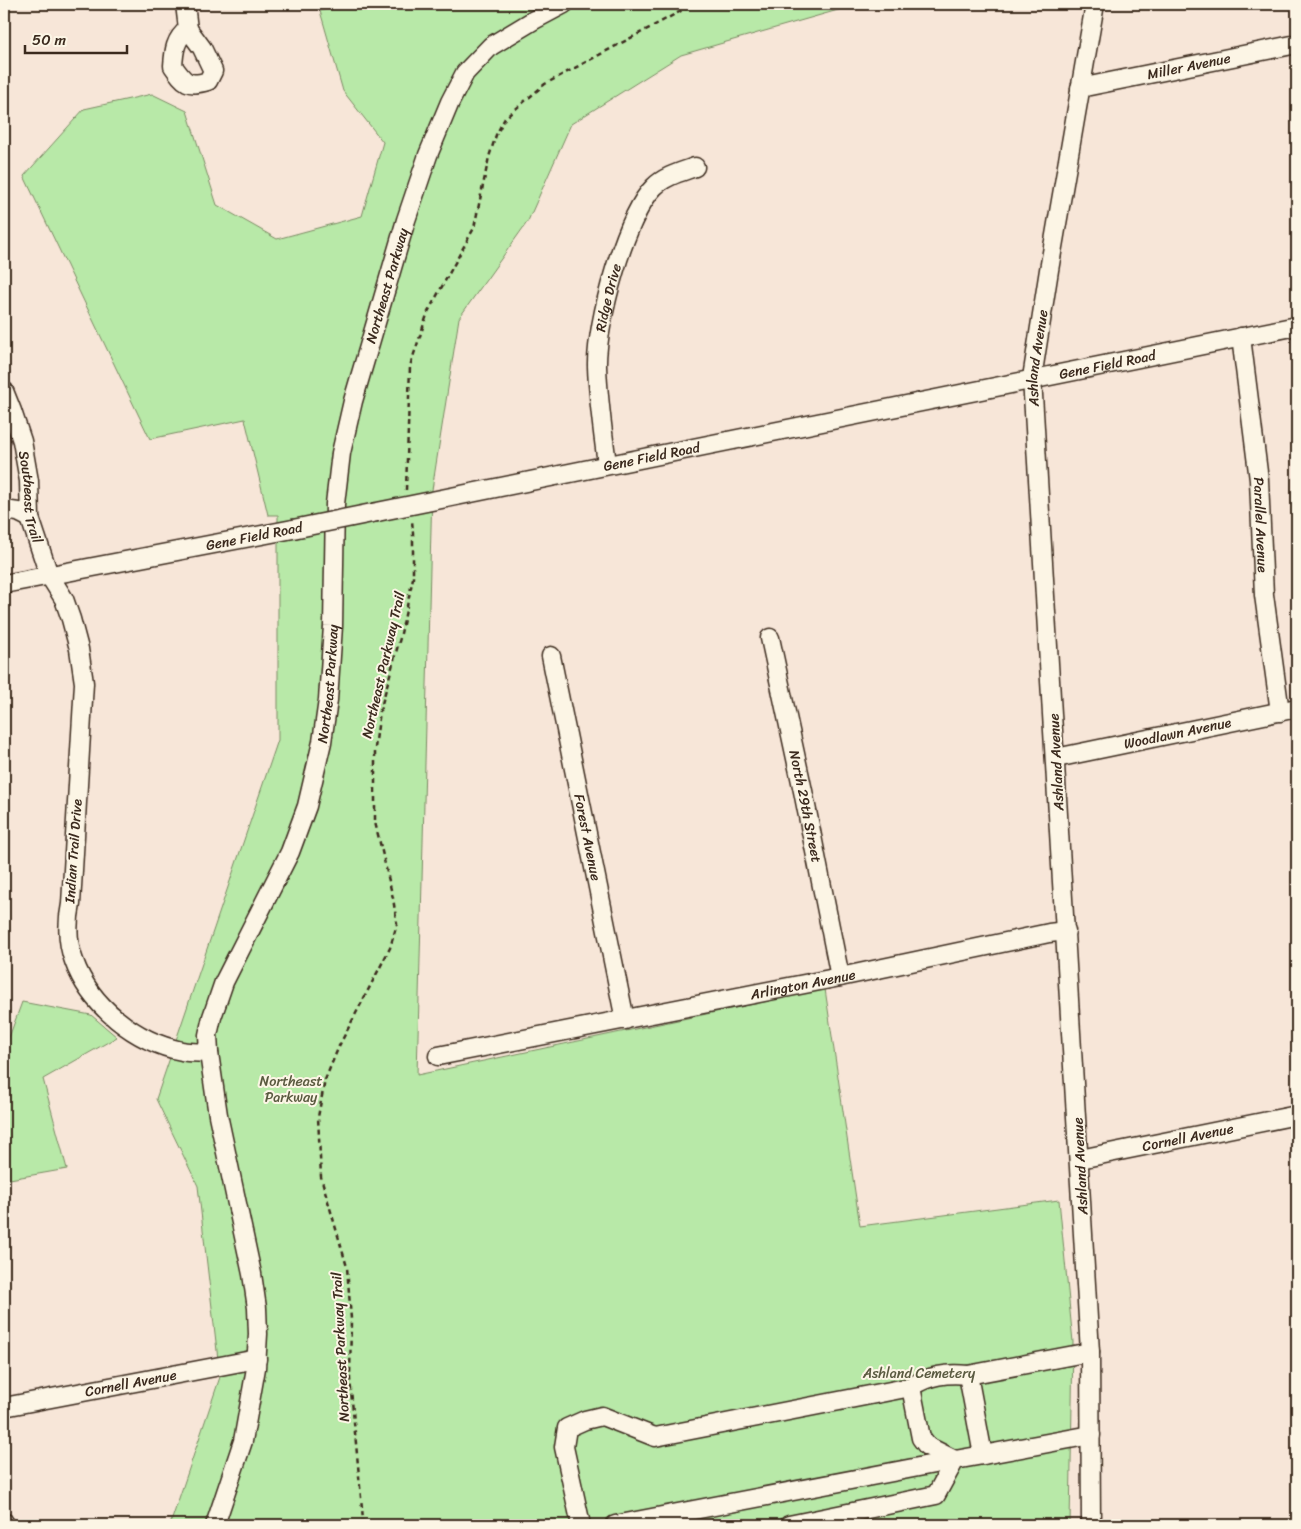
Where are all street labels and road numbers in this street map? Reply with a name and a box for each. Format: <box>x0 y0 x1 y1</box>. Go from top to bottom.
street label: Miller Avenue <box>1145 46 1233 87</box>
street label: Northeast Parkway <box>359 224 416 346</box>
street label: Ridge Drive <box>588 260 629 334</box>
street label: Ashland Avenue <box>1020 308 1056 408</box>
street label: Gene Field Road <box>1057 343 1159 387</box>
street label: Gene Field Road <box>601 435 704 479</box>
street label: Southeast Trail <box>11 449 50 548</box>
street label: Parallel Avenue <box>1246 477 1275 573</box>
street label: Gene Field Road <box>204 515 306 558</box>
street label: Northeast Parkway Trail <box>354 588 413 741</box>
street label: Northeast Parkway <box>310 623 346 745</box>
street label: Woodlawn Avenue <box>1122 710 1234 757</box>
street label: Ashland Avenue <box>1041 713 1072 812</box>
street label: North 29th Street <box>782 748 829 865</box>
street label: Forest Avenue <box>566 792 608 883</box>
street label: Indian Trail Drive <box>57 798 90 905</box>
street label: Arlington Avenue <box>747 962 858 1008</box>
street label: Cornell Avenue <box>1140 1116 1236 1159</box>
street label: Ashland Avenue <box>1065 1117 1096 1216</box>
street label: Northeast Parkway Trail <box>324 1271 357 1422</box>
street label: Cornell Avenue <box>83 1363 179 1404</box>

